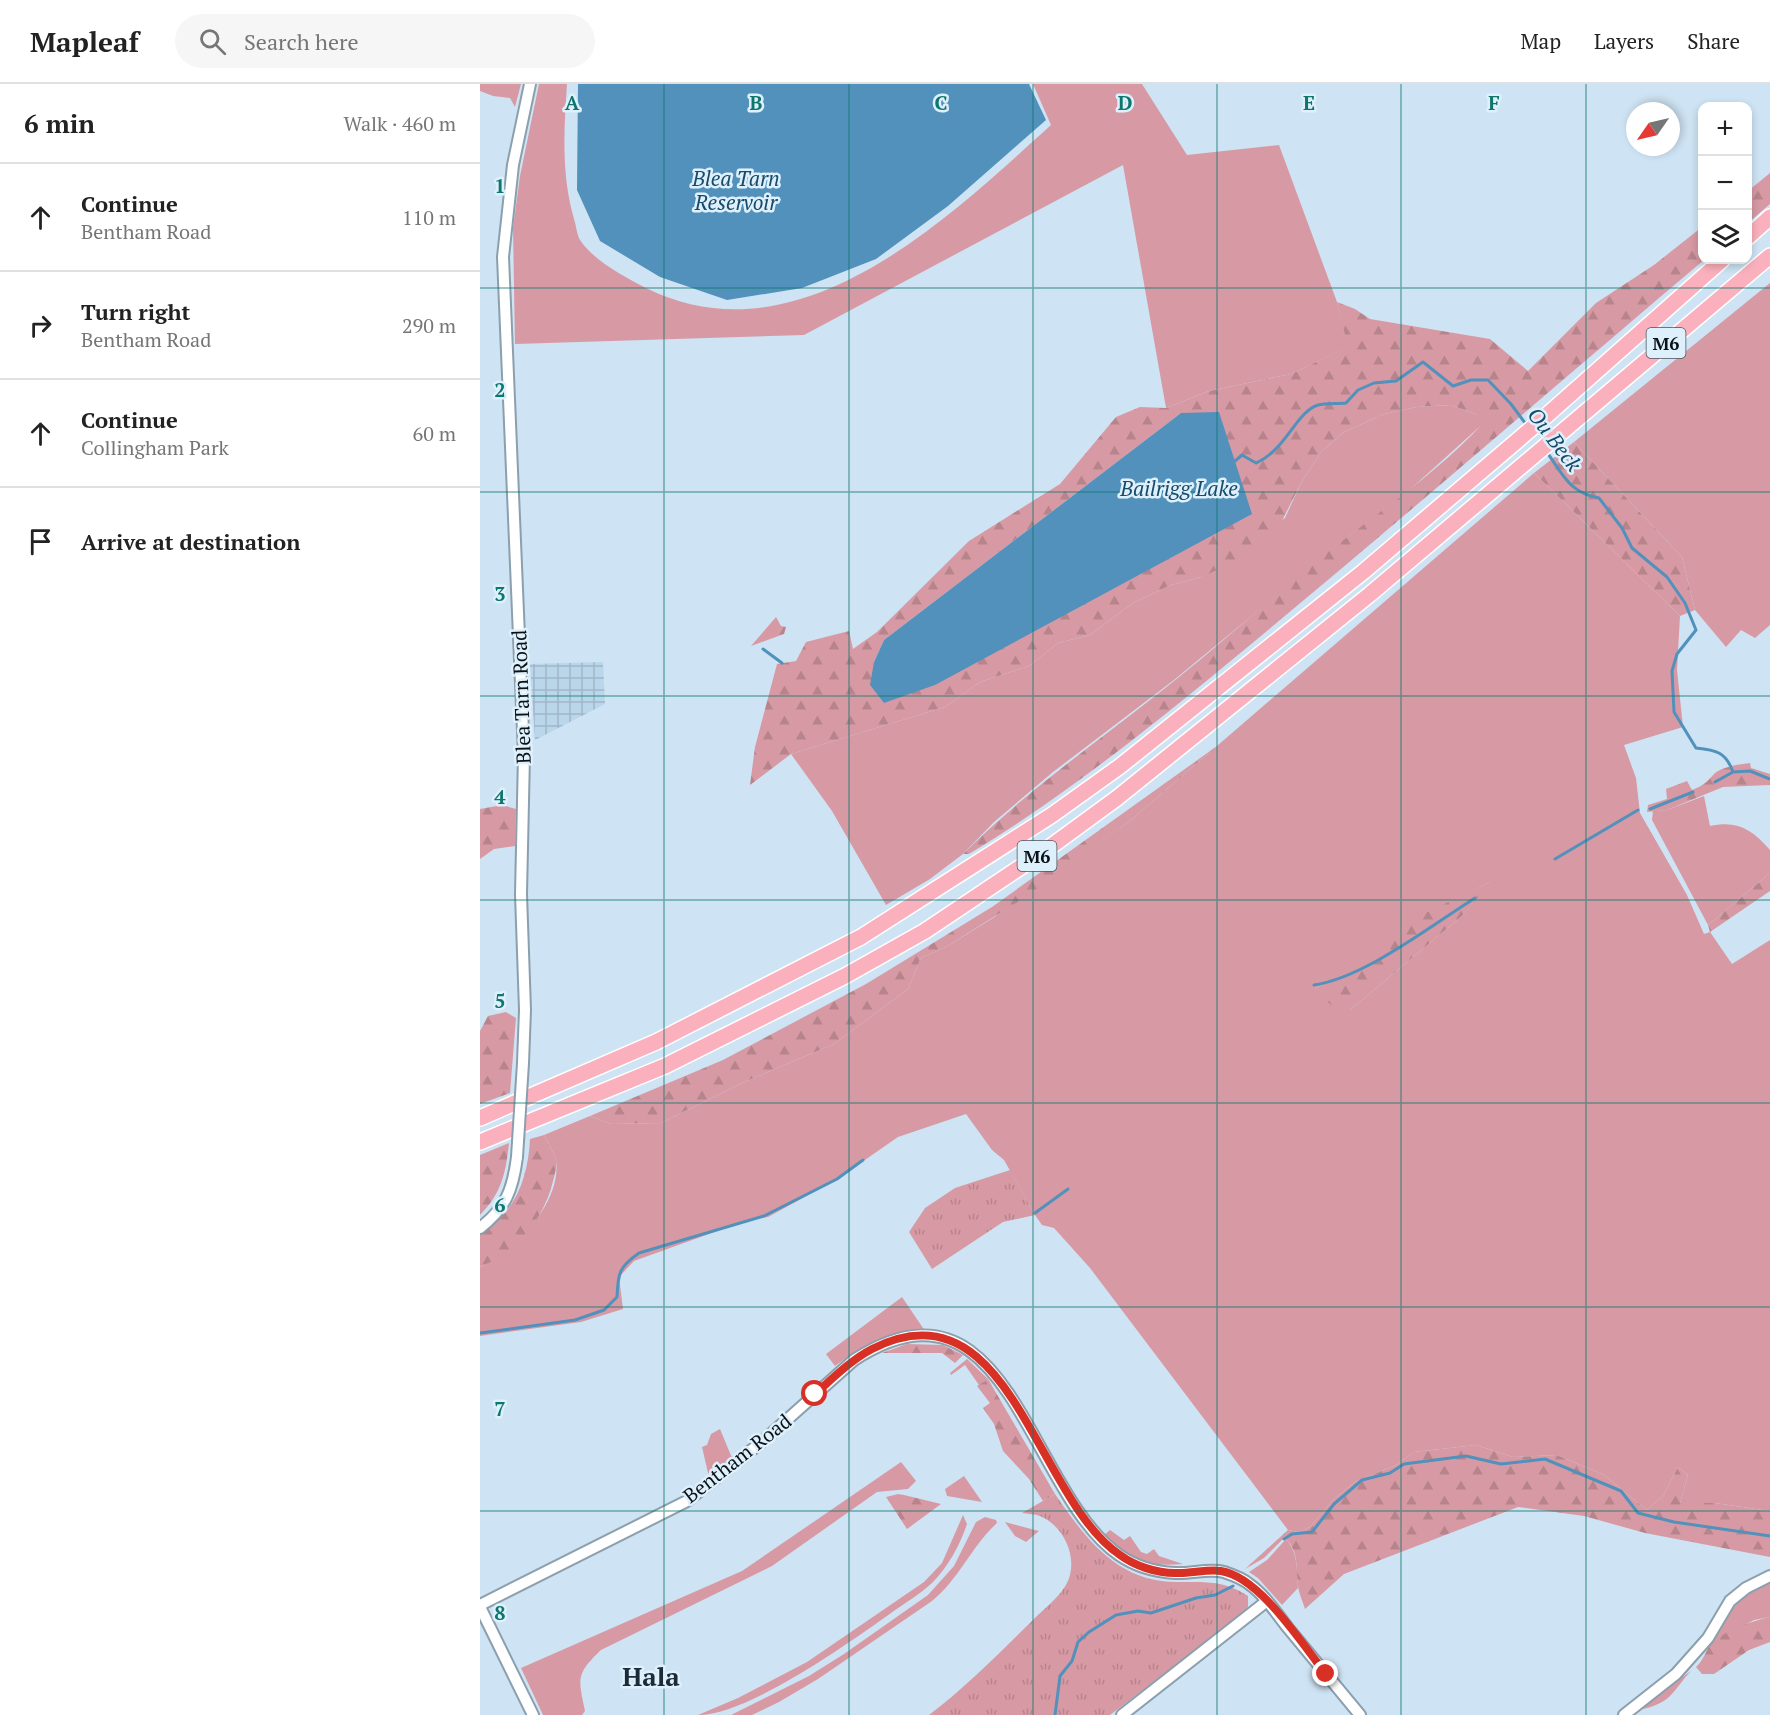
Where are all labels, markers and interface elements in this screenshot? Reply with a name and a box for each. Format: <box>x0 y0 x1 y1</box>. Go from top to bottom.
search box <box>175 14 595 68</box>
text: Mapleaf <box>30 23 139 60</box>
icon: search <box>196 25 229 58</box>
text: Search here <box>244 27 358 56</box>
text: Map <box>1520 27 1561 55</box>
text: Layers <box>1594 27 1654 55</box>
text: Share <box>1687 27 1740 55</box>
text: A <box>565 89 580 116</box>
text: B <box>750 89 763 116</box>
text: C <box>934 89 948 116</box>
text: D <box>1118 89 1132 116</box>
text: E <box>1303 89 1315 116</box>
text: F <box>1488 89 1500 116</box>
north arrow <box>1626 102 1680 156</box>
map controls <box>1698 102 1752 264</box>
button: + <box>1698 102 1752 156</box>
text: 6 min <box>24 106 95 140</box>
text: Walk · 460 m <box>344 110 456 137</box>
button: − <box>1698 156 1752 210</box>
water label: Blea Tarn Reservoir <box>691 164 780 216</box>
text: 1 <box>494 172 506 199</box>
text: Continue <box>81 189 178 218</box>
icon: ahead <box>24 201 57 234</box>
text: 110 m <box>402 204 456 231</box>
button: layers <box>1698 210 1752 264</box>
text: Bentham Road <box>81 218 211 245</box>
text: Turn right <box>81 297 190 326</box>
icon: right <box>24 309 57 342</box>
text: 290 m <box>402 312 456 339</box>
text: Bentham Road <box>81 326 211 353</box>
road number: M6 <box>1646 328 1686 358</box>
text: 2 <box>494 376 506 403</box>
water label: Ou Beck <box>1522 401 1589 477</box>
text: Continue <box>81 405 178 434</box>
icon: ahead <box>24 417 57 450</box>
text: 60 m <box>413 420 456 447</box>
text: Collingham Park <box>81 434 229 461</box>
water label: Bailrigg Lake <box>1119 474 1238 502</box>
icon: arrive <box>24 525 57 558</box>
text: Arrive at destination <box>81 527 300 556</box>
text: 3 <box>494 580 506 607</box>
street label: Blea Tarn Road <box>505 629 537 765</box>
text: 4 <box>494 783 506 810</box>
road number: M6 <box>1018 841 1056 871</box>
text: 5 <box>494 987 506 1014</box>
text: 6 <box>494 1191 506 1218</box>
route start <box>801 1380 827 1406</box>
text: 7 <box>494 1395 506 1422</box>
street label: Bentham Road <box>677 1407 797 1509</box>
text: 8 <box>494 1599 506 1626</box>
district label: Hala <box>622 1659 680 1693</box>
route end <box>1312 1660 1338 1686</box>

